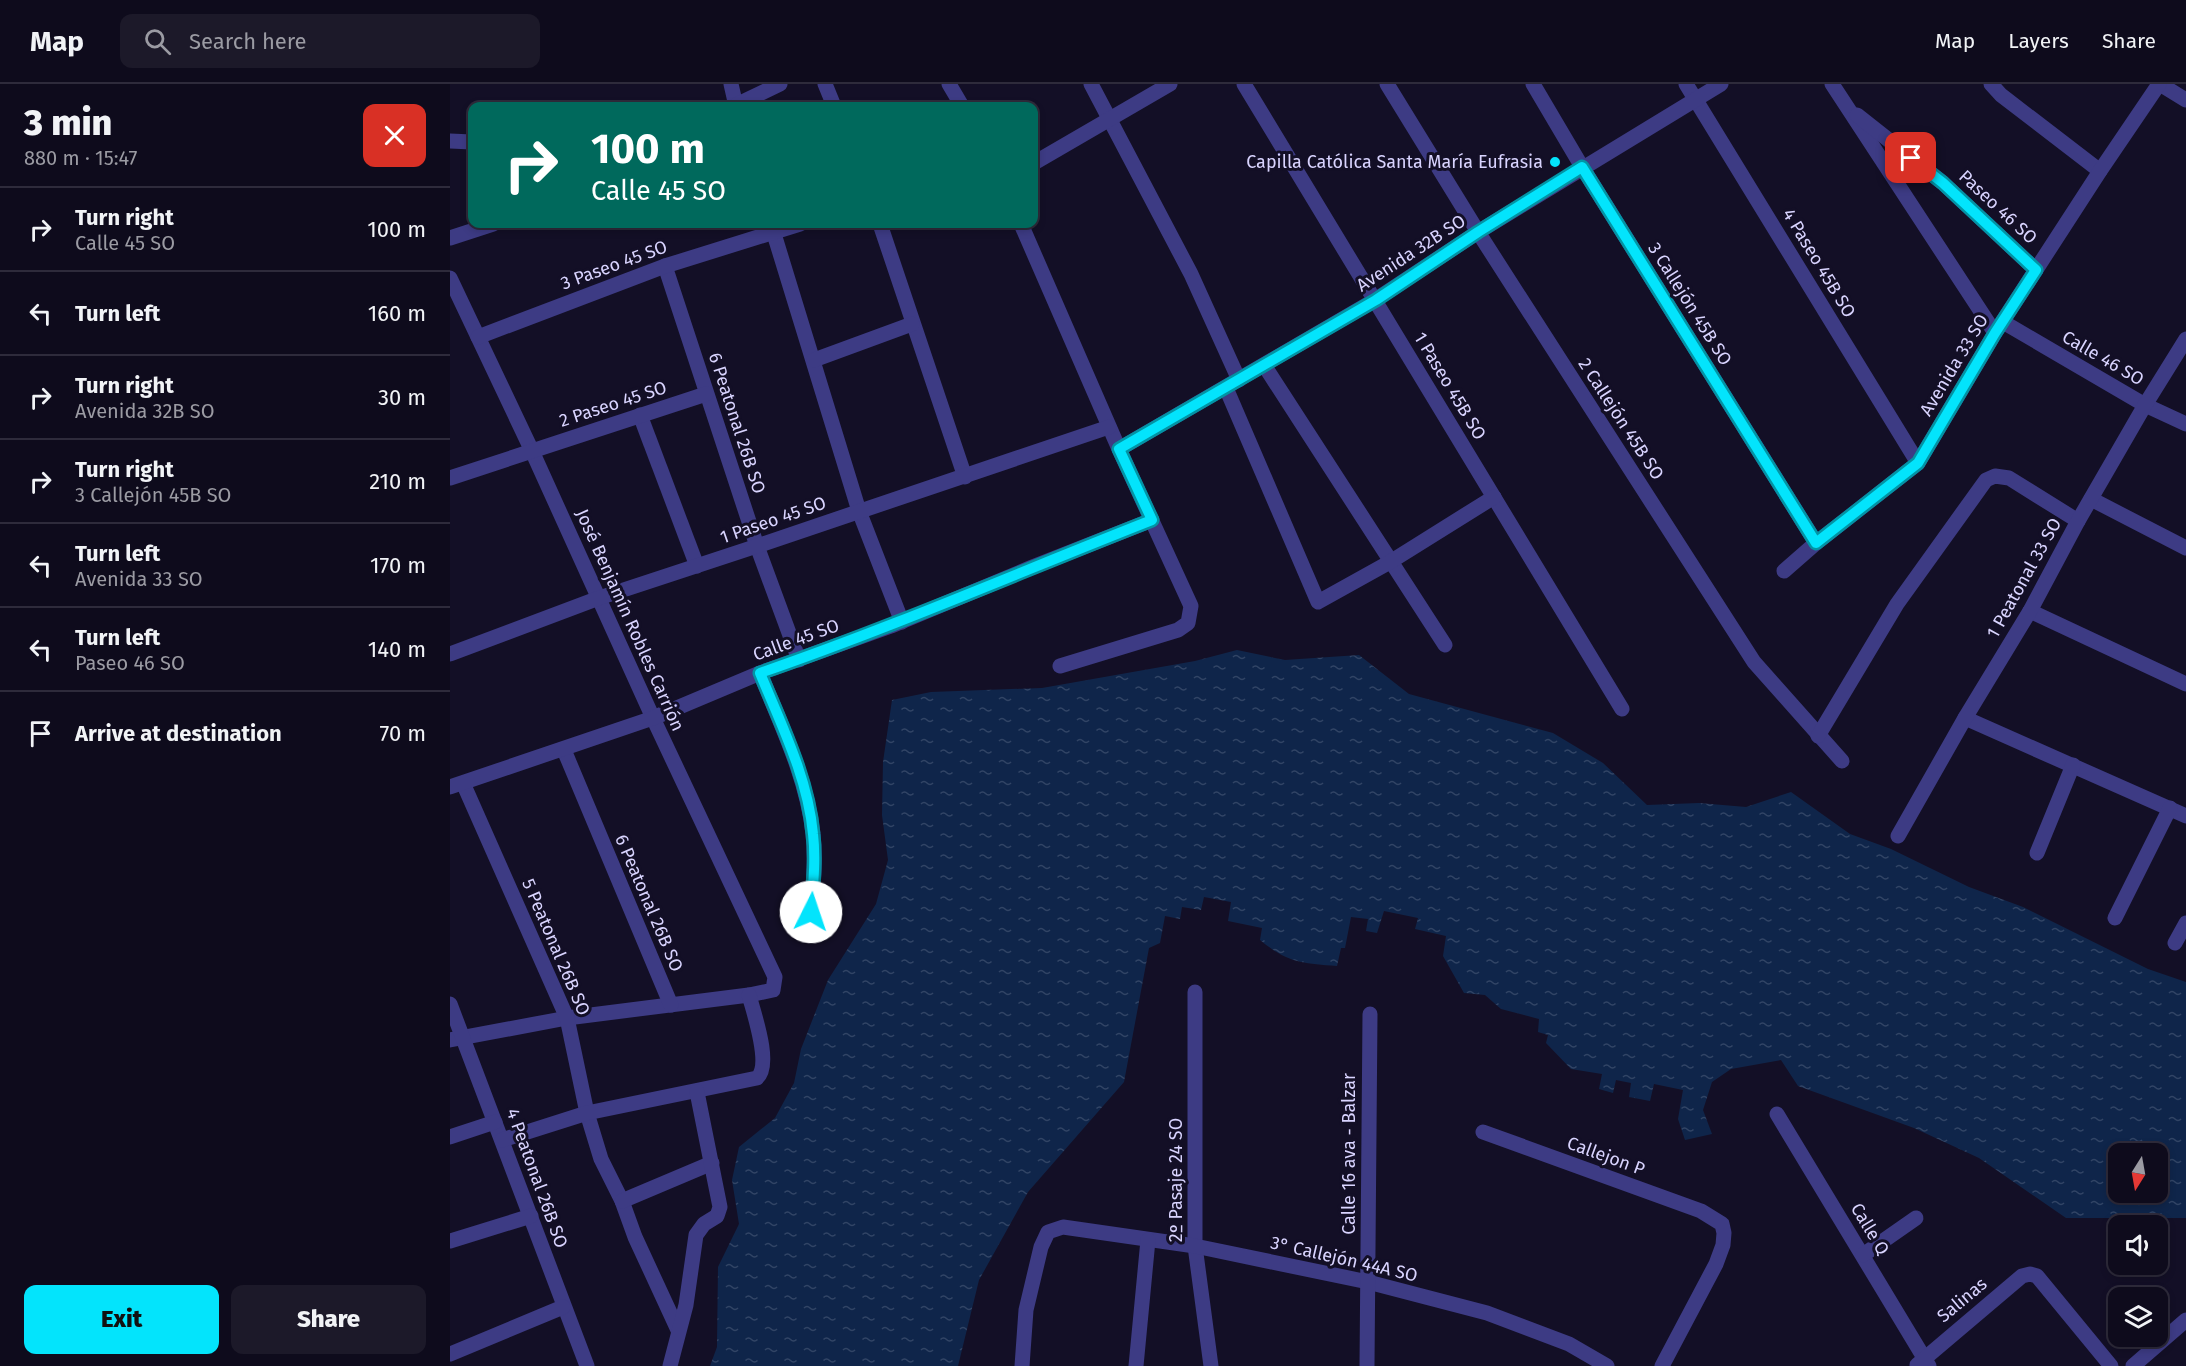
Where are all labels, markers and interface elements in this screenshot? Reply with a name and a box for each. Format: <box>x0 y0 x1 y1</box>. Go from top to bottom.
search box <box>120 14 540 68</box>
text: Map <box>30 25 84 58</box>
icon: search <box>141 25 174 58</box>
text: Search here <box>189 28 307 55</box>
text: Map <box>1935 28 1975 54</box>
text: Layers <box>2008 28 2069 54</box>
text: Share <box>2102 28 2156 54</box>
text: 3 min <box>24 101 112 145</box>
button: close <box>363 104 426 167</box>
text: 100 m <box>591 124 705 174</box>
icon: right <box>492 126 570 204</box>
pin <box>1885 132 1936 183</box>
icon: arrive <box>1894 141 1927 174</box>
text: 880 m · 15:47 <box>24 146 137 170</box>
place label: Capilla Católica Santa María Eufrasia <box>1246 151 1543 173</box>
marker: Capilla Católica Santa María Eufrasia <box>1548 155 1562 169</box>
street label: Paseo 46 SO <box>1954 165 2042 249</box>
text: Calle 45 SO <box>591 175 726 207</box>
text: Turn right <box>75 204 174 231</box>
street label: 4 Paseo 45B SO <box>1778 204 1860 322</box>
street label: Avenida 32B SO <box>1352 210 1470 296</box>
icon: right <box>24 213 57 246</box>
text: 100 m <box>367 216 426 243</box>
text: Calle 45 SO <box>75 231 175 255</box>
street label: 3 Paseo 45 SO <box>558 236 670 294</box>
street label: 3 Callejón 45B SO <box>1643 238 1737 370</box>
icon: left <box>24 297 57 330</box>
text: Turn left <box>75 300 160 327</box>
text: 160 m <box>368 300 426 327</box>
street label: Avenida 33 SO <box>1915 310 1993 420</box>
street label: Calle 46 SO <box>2058 326 2148 390</box>
street label: 1 Paseo 45B SO <box>1409 328 1491 444</box>
street label: 6 Peatonal 26B SO <box>704 350 770 496</box>
street label: 2 Callejón 45B SO <box>1573 354 1669 484</box>
text: Turn right <box>75 372 174 399</box>
street label: 2 Paseo 45 SO <box>556 376 670 432</box>
icon: right <box>24 381 57 414</box>
text: 30 m <box>378 384 426 411</box>
text: Avenida 32B SO <box>75 399 215 423</box>
text: Turn right <box>75 456 174 483</box>
icon: right <box>24 465 57 498</box>
text: 210 m <box>369 468 426 495</box>
text: 3 Callejón 45B SO <box>75 483 231 507</box>
street label: 1 Paseo 45 SO <box>717 492 829 548</box>
street label: José Benjamín Robles Carrión <box>571 506 689 734</box>
street label: 1 Peatonal 33 SO <box>1982 514 2066 642</box>
text: Turn left <box>75 540 160 567</box>
icon: left <box>24 549 57 582</box>
text: 170 m <box>370 552 426 579</box>
text: Avenida 33 SO <box>75 567 203 591</box>
street label: Calle 45 SO <box>750 614 842 666</box>
text: Turn left <box>75 624 160 651</box>
icon: left <box>24 633 57 666</box>
text: 140 m <box>368 636 426 663</box>
text: Paseo 46 SO <box>75 651 185 675</box>
icon: arrive <box>24 717 57 750</box>
text: Arrive at destination <box>75 720 282 747</box>
text: 70 m <box>380 720 426 747</box>
street label: 6 Peatonal 26B SO <box>610 831 688 975</box>
street label: 5 Peatonal 26B SO <box>517 875 595 1019</box>
position arrow <box>779 880 843 944</box>
street label: Calle 16 ava - Balzar <box>1338 1073 1360 1235</box>
street label: 4 Peatonal 26B SO <box>502 1105 572 1251</box>
street label: 2º Pasaje 24 SO <box>1165 1118 1187 1242</box>
street label: Callejon P <box>1564 1132 1648 1180</box>
north arrow <box>2108 1143 2168 1203</box>
map controls <box>2108 1143 2168 1347</box>
street label: Calle Q <box>1846 1199 1894 1259</box>
button: sound <box>2108 1215 2168 1275</box>
street label: 3° Callejón 44A SO <box>1268 1231 1420 1287</box>
street label: Salinas <box>1933 1273 1991 1327</box>
button: Exit <box>24 1285 219 1354</box>
button: Share <box>231 1285 426 1354</box>
button: layers <box>2108 1287 2168 1347</box>

